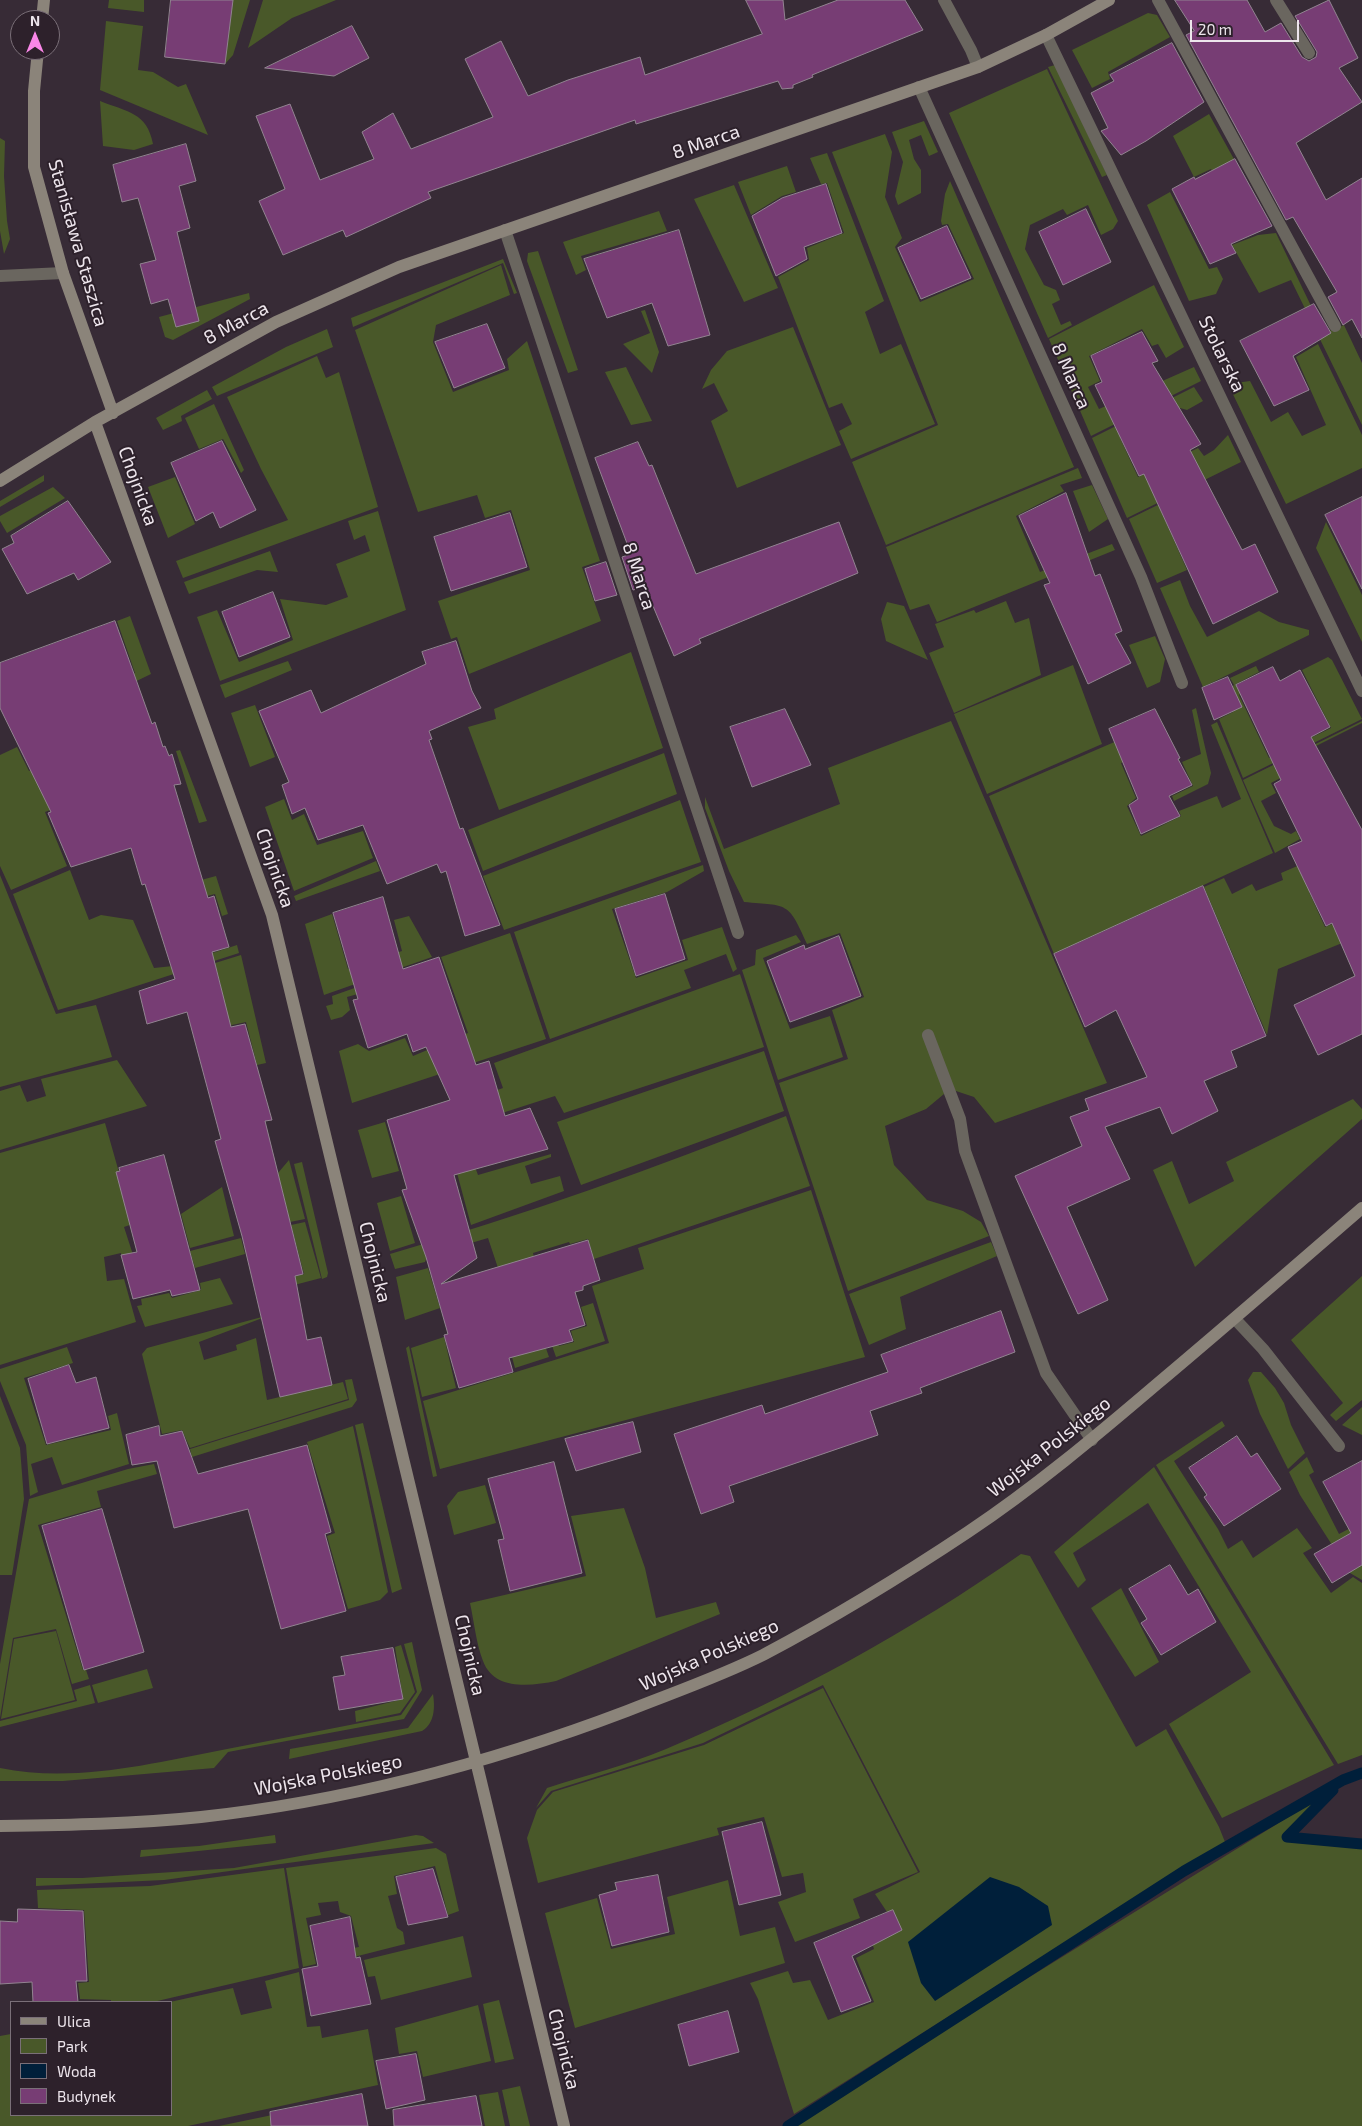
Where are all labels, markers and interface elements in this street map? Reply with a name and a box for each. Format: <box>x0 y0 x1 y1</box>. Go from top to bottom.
north arrow <box>10 10 60 60</box>
scale bar <box>1192 10 1301 42</box>
text: N <box>30 12 40 29</box>
text: 20 m <box>1198 20 1232 38</box>
street label: 8 Marca <box>669 120 743 164</box>
street label: Stanisława Staszica <box>43 157 113 329</box>
street label: 8 Marca <box>200 297 272 349</box>
street label: Stolarska <box>1194 312 1250 396</box>
street label: 8 Marca <box>1046 339 1096 413</box>
street label: Chojnicka <box>113 443 163 529</box>
street label: 8 Marca <box>617 539 661 613</box>
street label: Chojnicka <box>251 825 299 911</box>
street label: Chojnicka <box>354 1219 396 1305</box>
street label: Wojska Polskiego <box>983 1392 1115 1502</box>
street label: Chojnicka <box>450 1612 490 1698</box>
street label: Wojska Polskiego <box>636 1614 782 1696</box>
street label: Wojska Polskiego <box>252 1749 404 1801</box>
legend <box>10 2001 172 2116</box>
street label: Chojnicka <box>543 2006 585 2092</box>
text: Ulica <box>57 2012 91 2030</box>
text: Park <box>57 2037 88 2055</box>
text: Woda <box>57 2062 96 2080</box>
text: Budynek <box>57 2087 116 2105</box>

